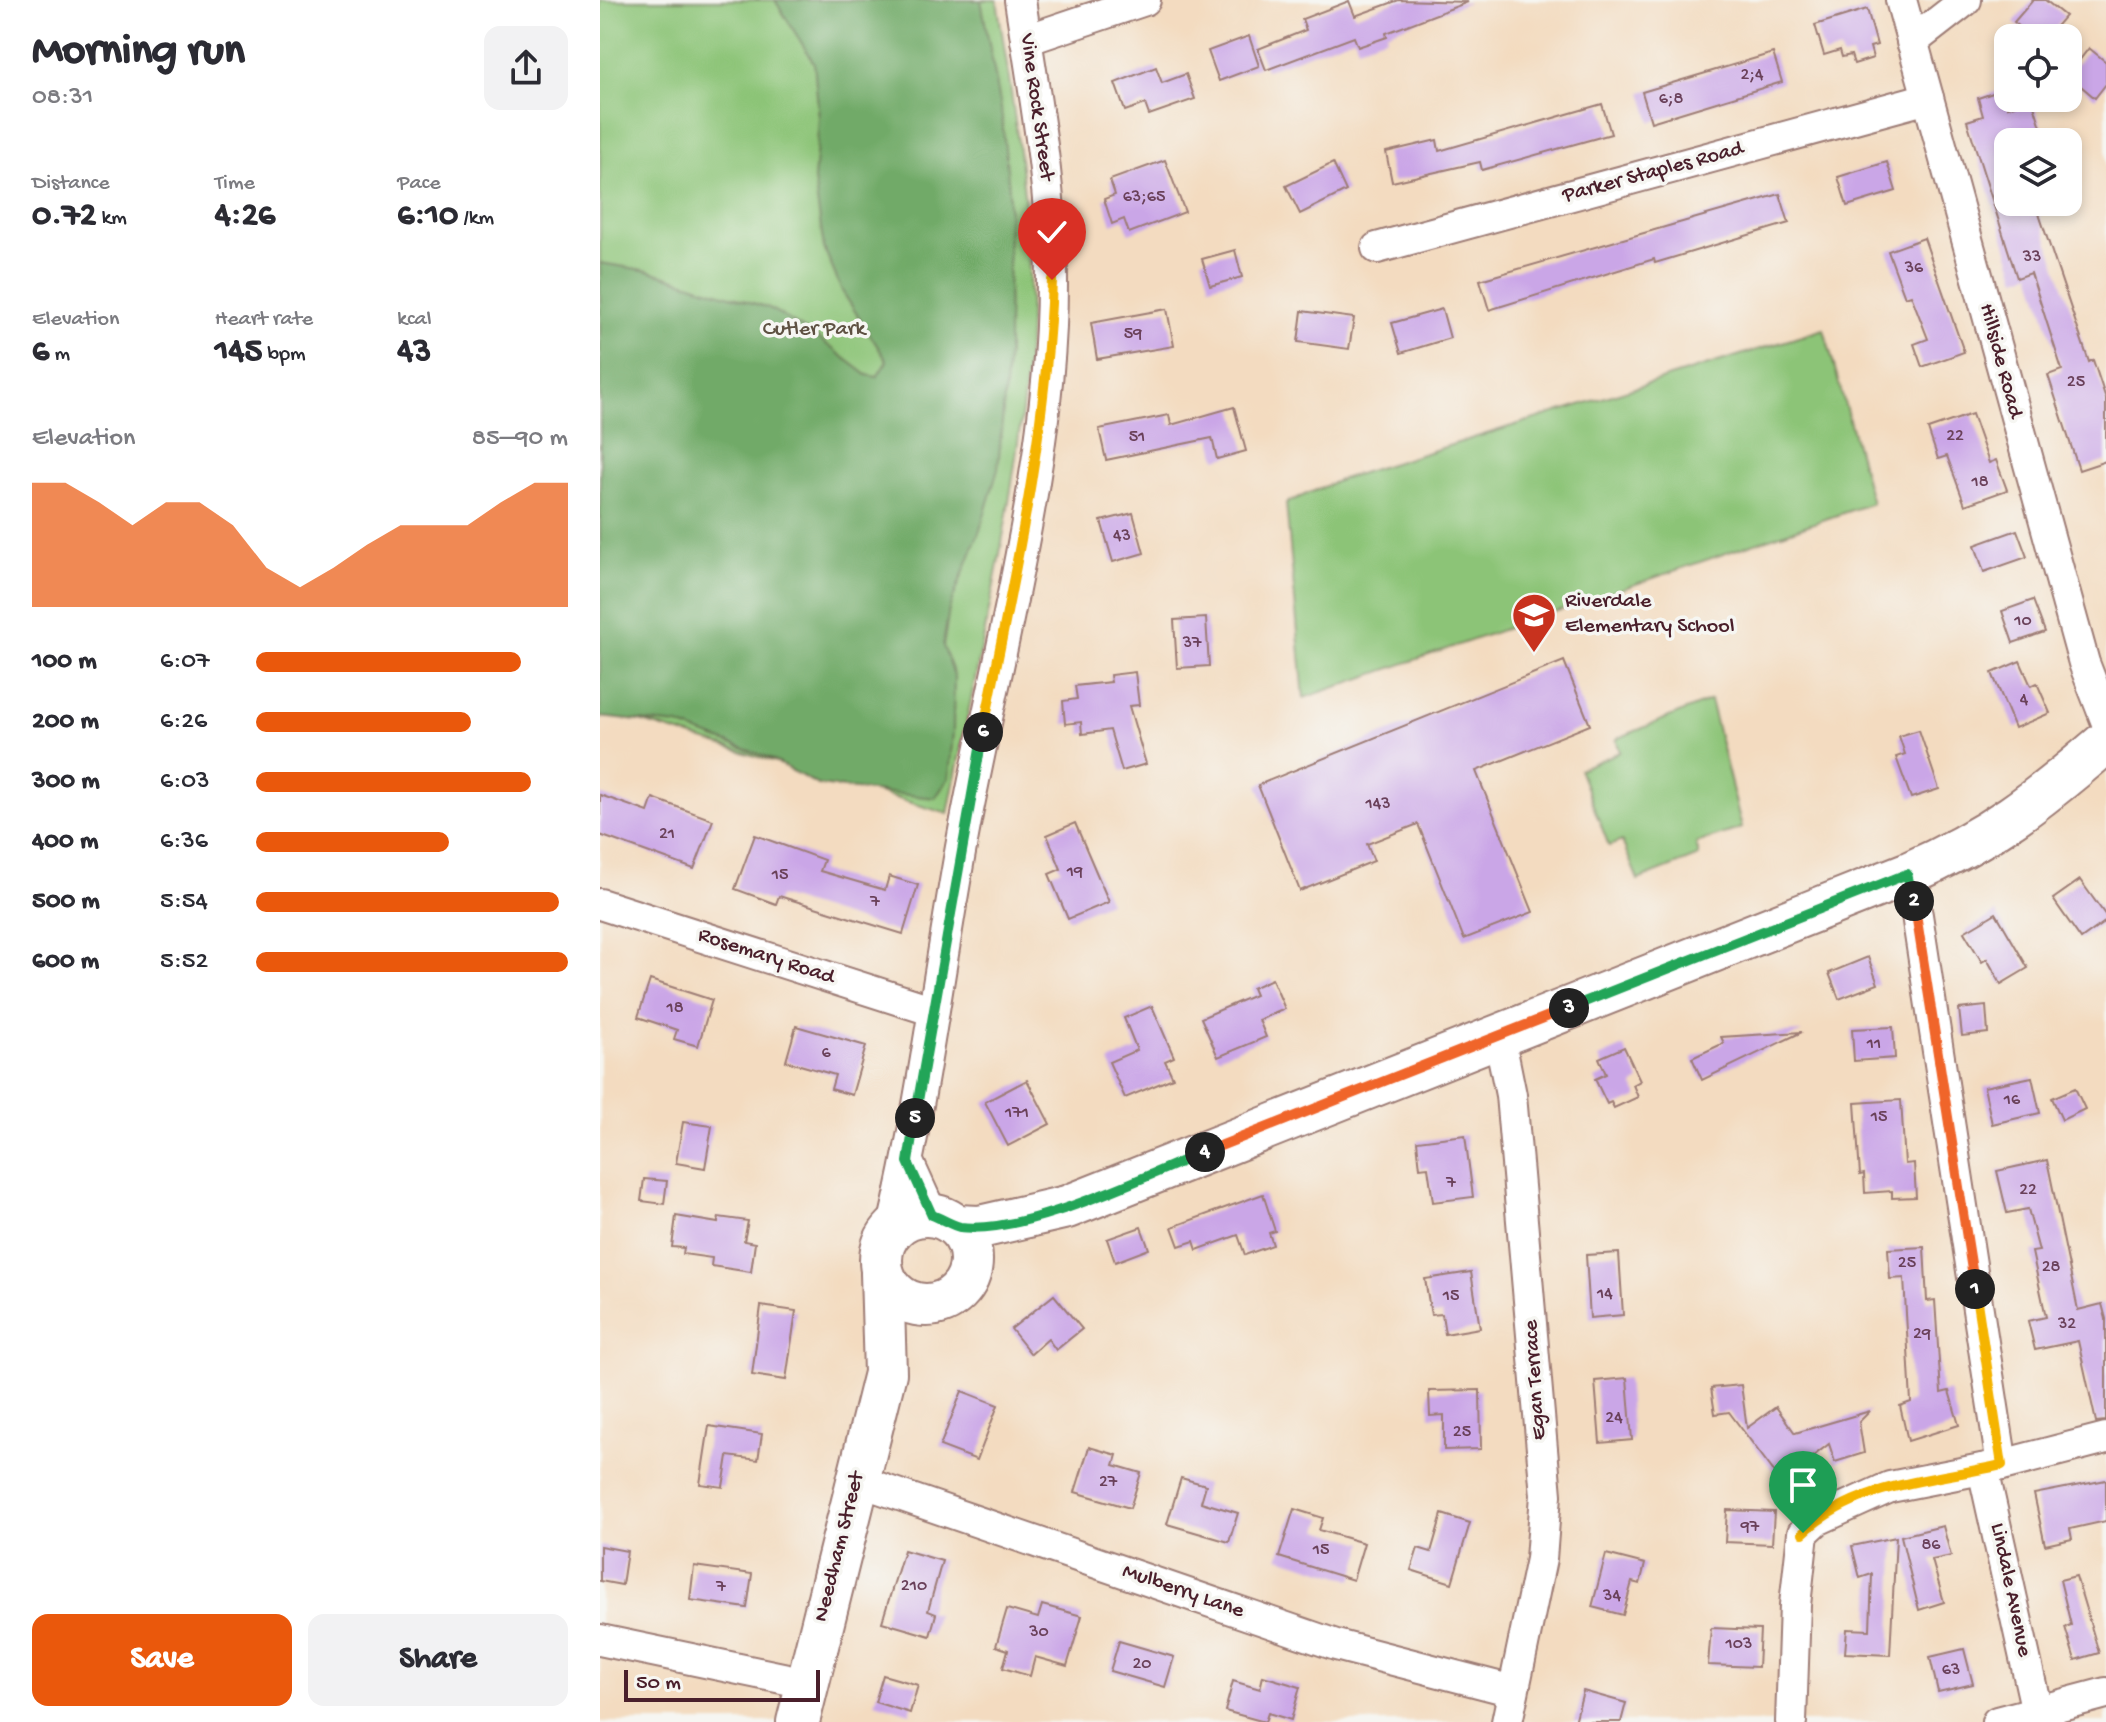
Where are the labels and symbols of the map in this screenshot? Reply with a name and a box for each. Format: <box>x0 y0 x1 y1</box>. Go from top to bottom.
street label: Vine Rock Street <box>1013 31 1059 184</box>
house number: 2;4 <box>1741 65 1764 86</box>
house number: 6;8 <box>1659 89 1683 110</box>
street label: Parker Staples Road <box>1559 136 1748 210</box>
house number: 63;65 <box>1123 187 1165 208</box>
pin <box>1018 198 1086 280</box>
house number: 33 <box>2022 247 2041 268</box>
house number: 36 <box>1904 258 1924 279</box>
street label: Hillside Road <box>1972 301 2028 423</box>
park label: Cutler Park <box>763 317 867 343</box>
house number: 59 <box>1124 324 1142 345</box>
house number: 25 <box>2067 372 2085 393</box>
house number: 22 <box>1946 426 1964 447</box>
house number: 51 <box>1129 427 1145 448</box>
house number: 18 <box>1970 472 1989 493</box>
house number: 43 <box>1113 526 1131 547</box>
place label: Riverdale Elementary School <box>1565 589 1735 640</box>
school or university icon: Riverdale Elementary School <box>1510 591 1558 654</box>
house number: 10 <box>2013 611 2032 632</box>
house number: 37 <box>1182 633 1202 654</box>
house number: 4 <box>2020 690 2029 711</box>
pin: 6 <box>963 712 1003 752</box>
house number: 143 <box>1364 794 1391 815</box>
house number: 21 <box>659 824 675 845</box>
house number: 19 <box>1066 862 1083 883</box>
house number: 15 <box>771 865 788 886</box>
pin: 2 <box>1894 881 1934 921</box>
house number: 7 <box>869 892 880 913</box>
street label: Rosemary Road <box>694 923 840 992</box>
pin: 3 <box>1549 988 1589 1028</box>
house number: 18 <box>665 998 684 1019</box>
house number: 11 <box>1866 1034 1881 1055</box>
house number: 6 <box>821 1043 831 1064</box>
house number: 16 <box>2003 1090 2021 1111</box>
pin: 5 <box>895 1098 935 1138</box>
house number: 171 <box>1004 1103 1029 1124</box>
house number: 15 <box>1870 1107 1887 1128</box>
pin: 4 <box>1185 1132 1225 1172</box>
house number: 7 <box>1445 1173 1456 1194</box>
house number: 22 <box>2019 1180 2037 1201</box>
house number: 25 <box>1898 1253 1916 1274</box>
house number: 28 <box>2042 1257 2060 1278</box>
pin: 1 <box>1955 1269 1995 1309</box>
house number: 14 <box>1596 1284 1613 1305</box>
house number: 15 <box>1442 1286 1459 1307</box>
house number: 32 <box>2057 1314 2076 1335</box>
street label: Egan Terrace <box>1519 1318 1553 1441</box>
house number: 29 <box>1913 1324 1931 1345</box>
house number: 24 <box>1605 1408 1623 1429</box>
house number: 25 <box>1453 1422 1471 1443</box>
pin <box>1769 1451 1837 1533</box>
street label: Needham Street <box>809 1467 872 1625</box>
house number: 27 <box>1099 1472 1118 1493</box>
house number: 97 <box>1740 1517 1760 1538</box>
street label: Lindale Avenue <box>1983 1521 2037 1660</box>
house number: 86 <box>1922 1535 1941 1556</box>
house number: 15 <box>1312 1540 1329 1561</box>
street label: Mulberry Lane <box>1119 1559 1248 1625</box>
house number: 210 <box>901 1576 927 1597</box>
house number: 7 <box>715 1577 726 1598</box>
house number: 34 <box>1602 1586 1621 1607</box>
house number: 30 <box>1028 1622 1049 1643</box>
house number: 103 <box>1725 1634 1752 1655</box>
house number: 20 <box>1132 1654 1152 1675</box>
house number: 63 <box>1942 1660 1960 1681</box>
scale bar <box>624 1666 820 1702</box>

